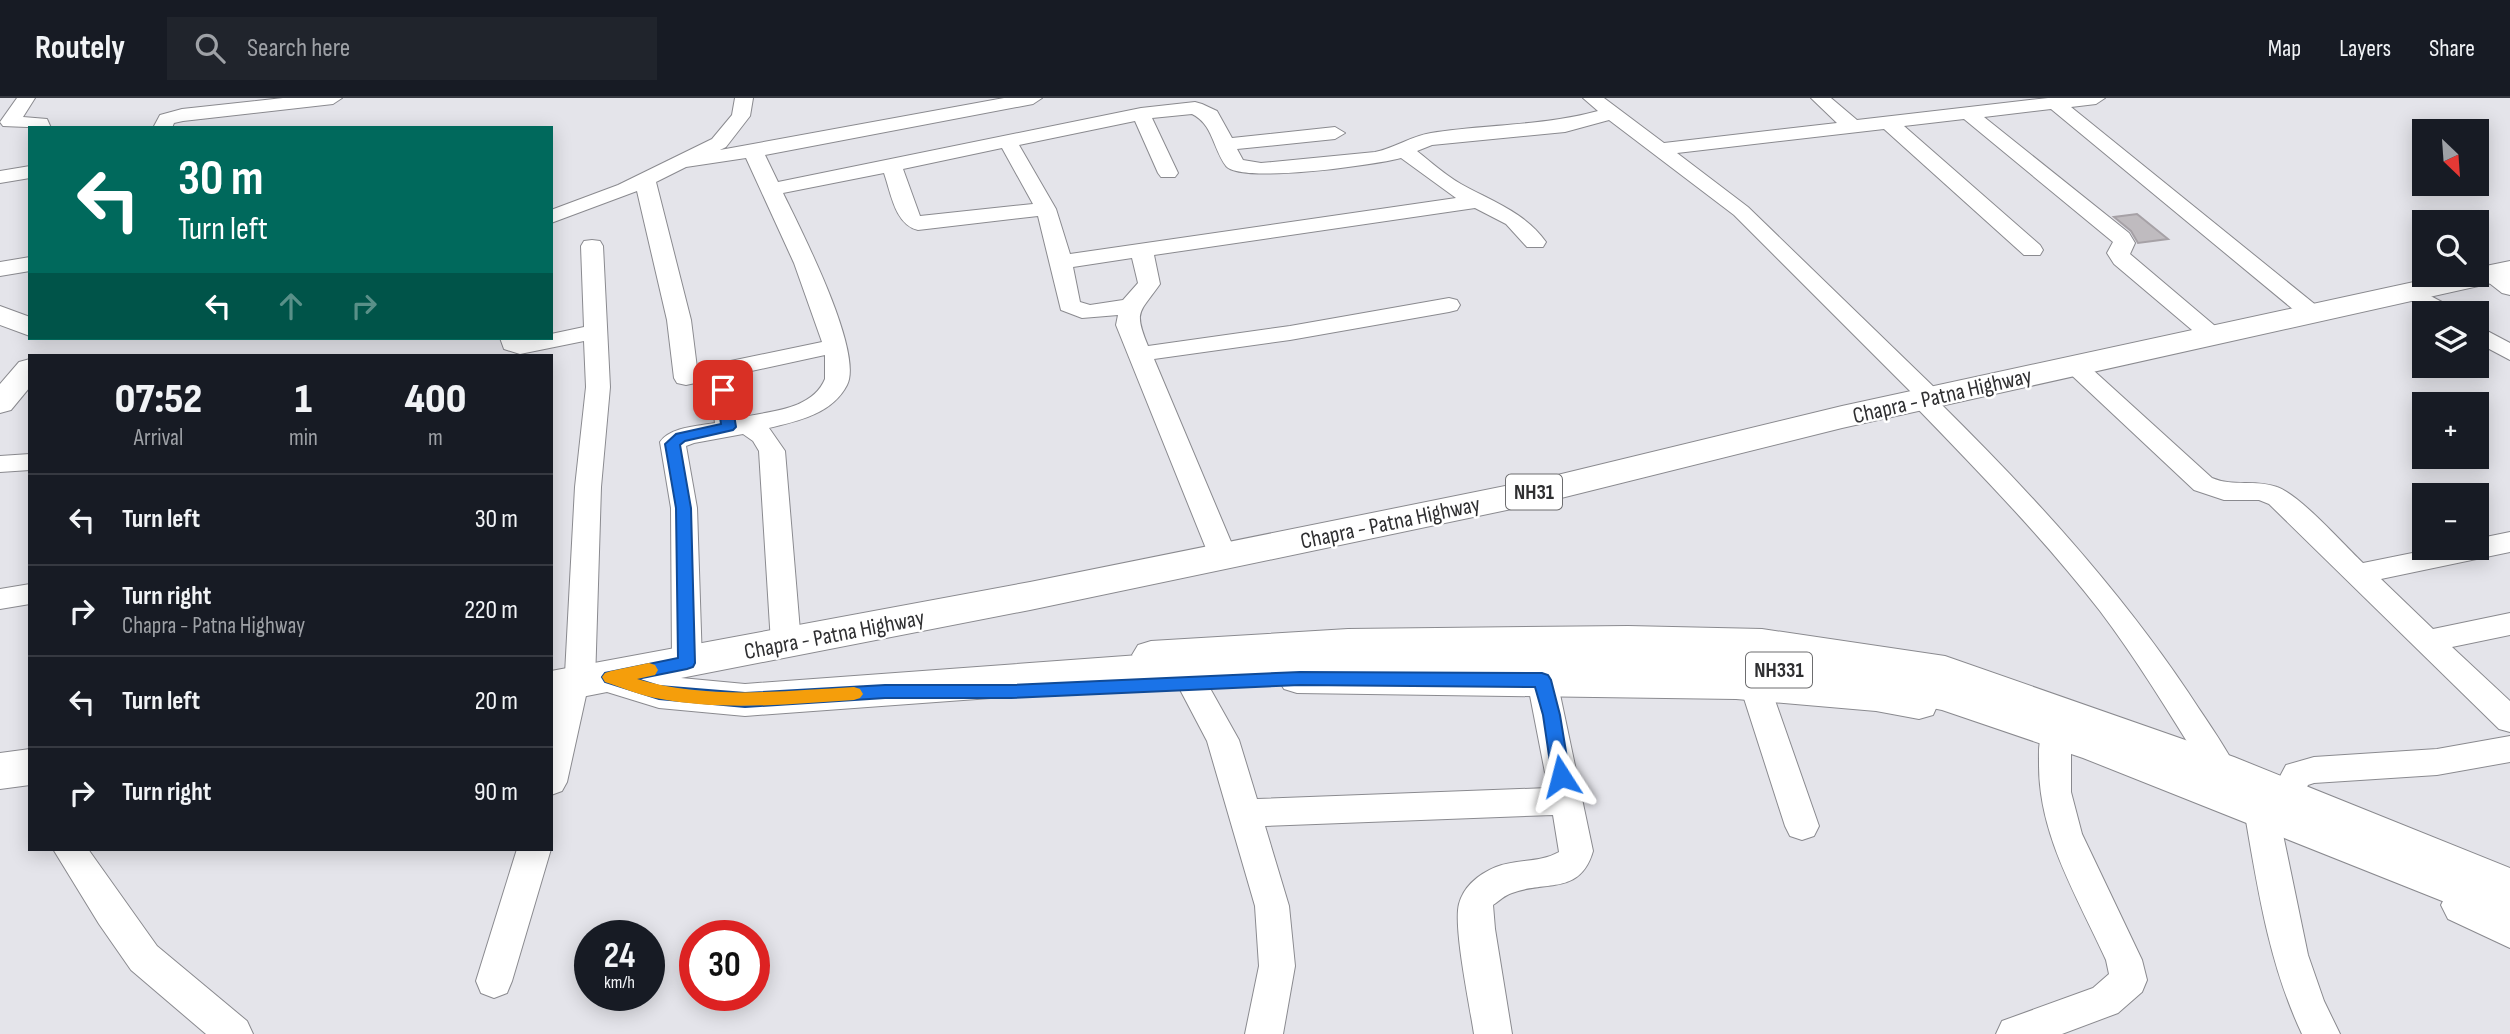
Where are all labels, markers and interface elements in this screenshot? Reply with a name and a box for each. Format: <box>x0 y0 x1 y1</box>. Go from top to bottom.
search box <box>167 17 657 80</box>
text: Routely <box>35 28 125 68</box>
icon: search <box>191 29 229 67</box>
text: Search here <box>247 33 350 64</box>
text: Map <box>2268 34 2301 63</box>
text: Layers <box>2339 34 2391 63</box>
text: Share <box>2429 34 2475 63</box>
north arrow <box>2412 119 2488 196</box>
map controls <box>2412 119 2489 560</box>
text: 30 m <box>178 150 263 209</box>
icon: left <box>63 154 154 245</box>
text: Turn left <box>178 210 268 249</box>
button: search <box>2412 210 2489 287</box>
icon: left <box>199 287 237 325</box>
icon: ahead <box>272 287 310 325</box>
icon: right <box>345 287 383 325</box>
button: layers <box>2412 301 2489 378</box>
pin <box>693 360 753 420</box>
street label: Chapra - Patna Highway <box>1850 362 2035 430</box>
icon: arrive <box>704 371 742 409</box>
text: 07:52 <box>115 374 202 425</box>
text: 1 <box>295 374 312 425</box>
text: 400 <box>405 374 466 425</box>
button: + <box>2412 392 2489 469</box>
text: Arrival <box>134 424 183 452</box>
text: min <box>289 424 318 452</box>
text: m <box>428 424 443 452</box>
road number: NH31 <box>1506 474 1562 510</box>
button: − <box>2412 483 2489 560</box>
street label: Chapra - Patna Highway <box>1298 490 1483 556</box>
icon: left <box>63 501 101 539</box>
text: Turn left <box>122 504 200 535</box>
text: 30 m <box>475 504 518 535</box>
text: Turn right <box>122 581 211 612</box>
icon: right <box>63 592 101 630</box>
text: 220 m <box>464 595 518 626</box>
street label: Chapra - Patna Highway <box>742 604 927 666</box>
text: Chapra - Patna Highway <box>122 612 305 640</box>
road number: NH331 <box>1746 652 1812 688</box>
icon: left <box>63 683 101 721</box>
text: Turn left <box>122 686 200 717</box>
text: 20 m <box>475 686 518 717</box>
position arrow <box>1524 739 1598 813</box>
icon: right <box>63 774 101 812</box>
text: Turn right <box>122 777 211 808</box>
text: 90 m <box>474 777 518 808</box>
speed limit sign: 30 <box>679 920 770 1011</box>
text: 24 <box>604 935 635 978</box>
text: km/h <box>604 972 635 993</box>

